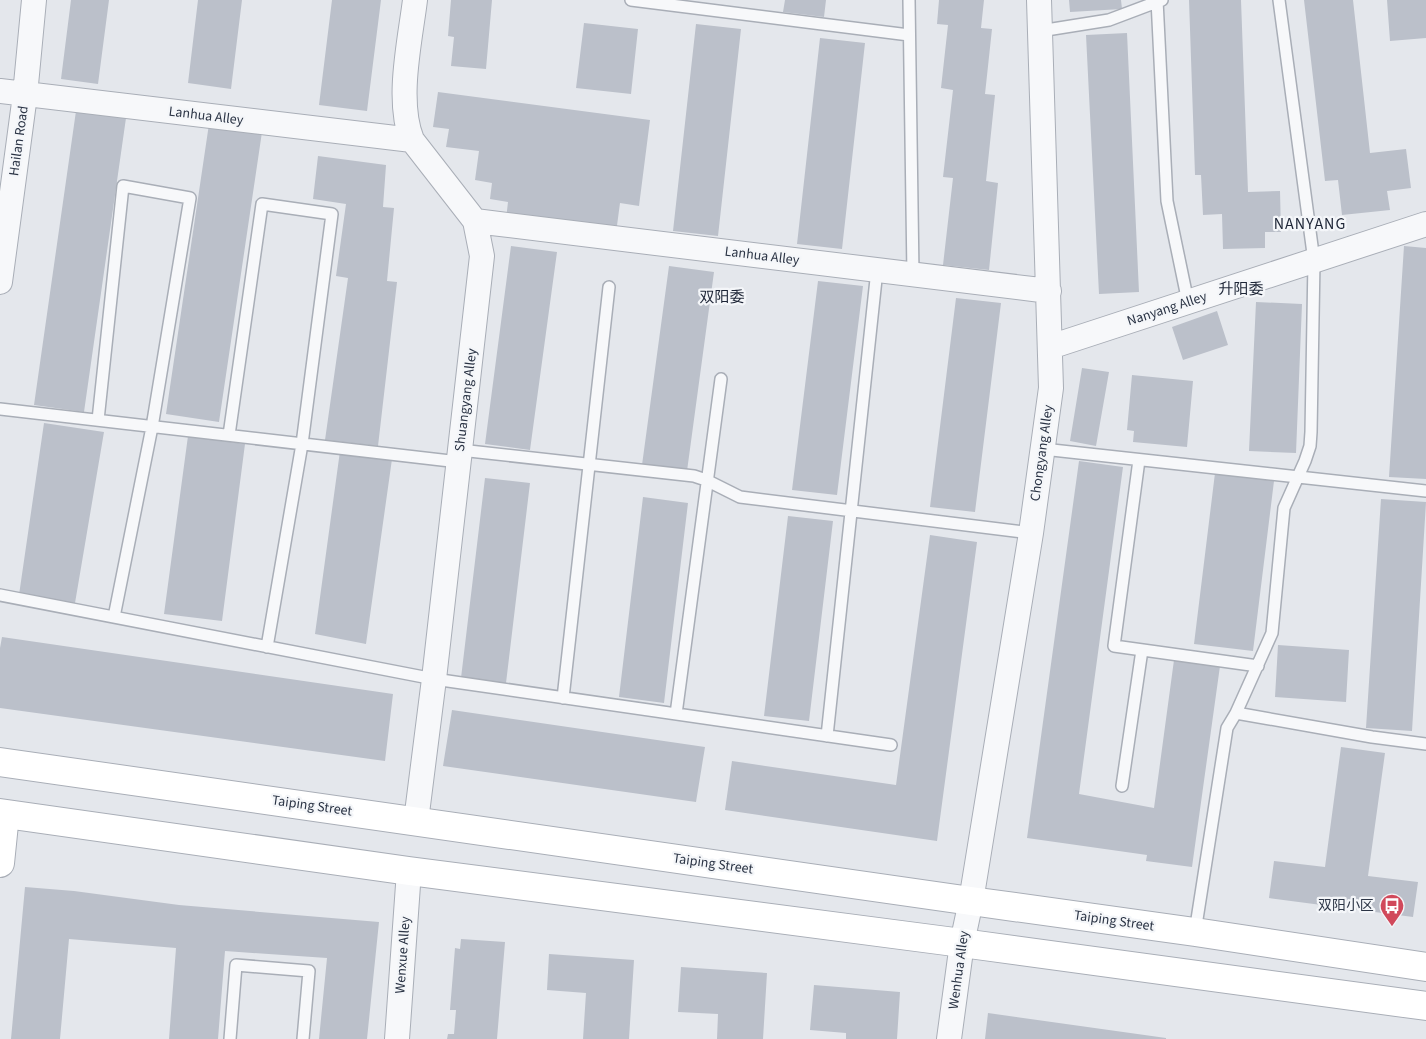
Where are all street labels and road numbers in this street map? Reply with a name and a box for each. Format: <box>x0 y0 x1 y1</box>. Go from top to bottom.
street label: Lanhua Alley <box>168 102 245 131</box>
street label: Hailan Road <box>4 105 34 177</box>
street label: Lanhua Alley <box>724 242 801 271</box>
street label: Nanyang Alley <box>1124 287 1210 331</box>
street label: Shuangyang Alley <box>450 347 482 453</box>
street label: Chongyang Alley <box>1025 403 1059 503</box>
street label: Taiping Street <box>271 790 354 822</box>
street label: Taiping Street <box>672 848 755 880</box>
street label: Taiping Street <box>1073 905 1156 937</box>
street label: Wenxue Alley <box>390 915 416 994</box>
street label: Wenhua Alley <box>944 929 974 1011</box>

